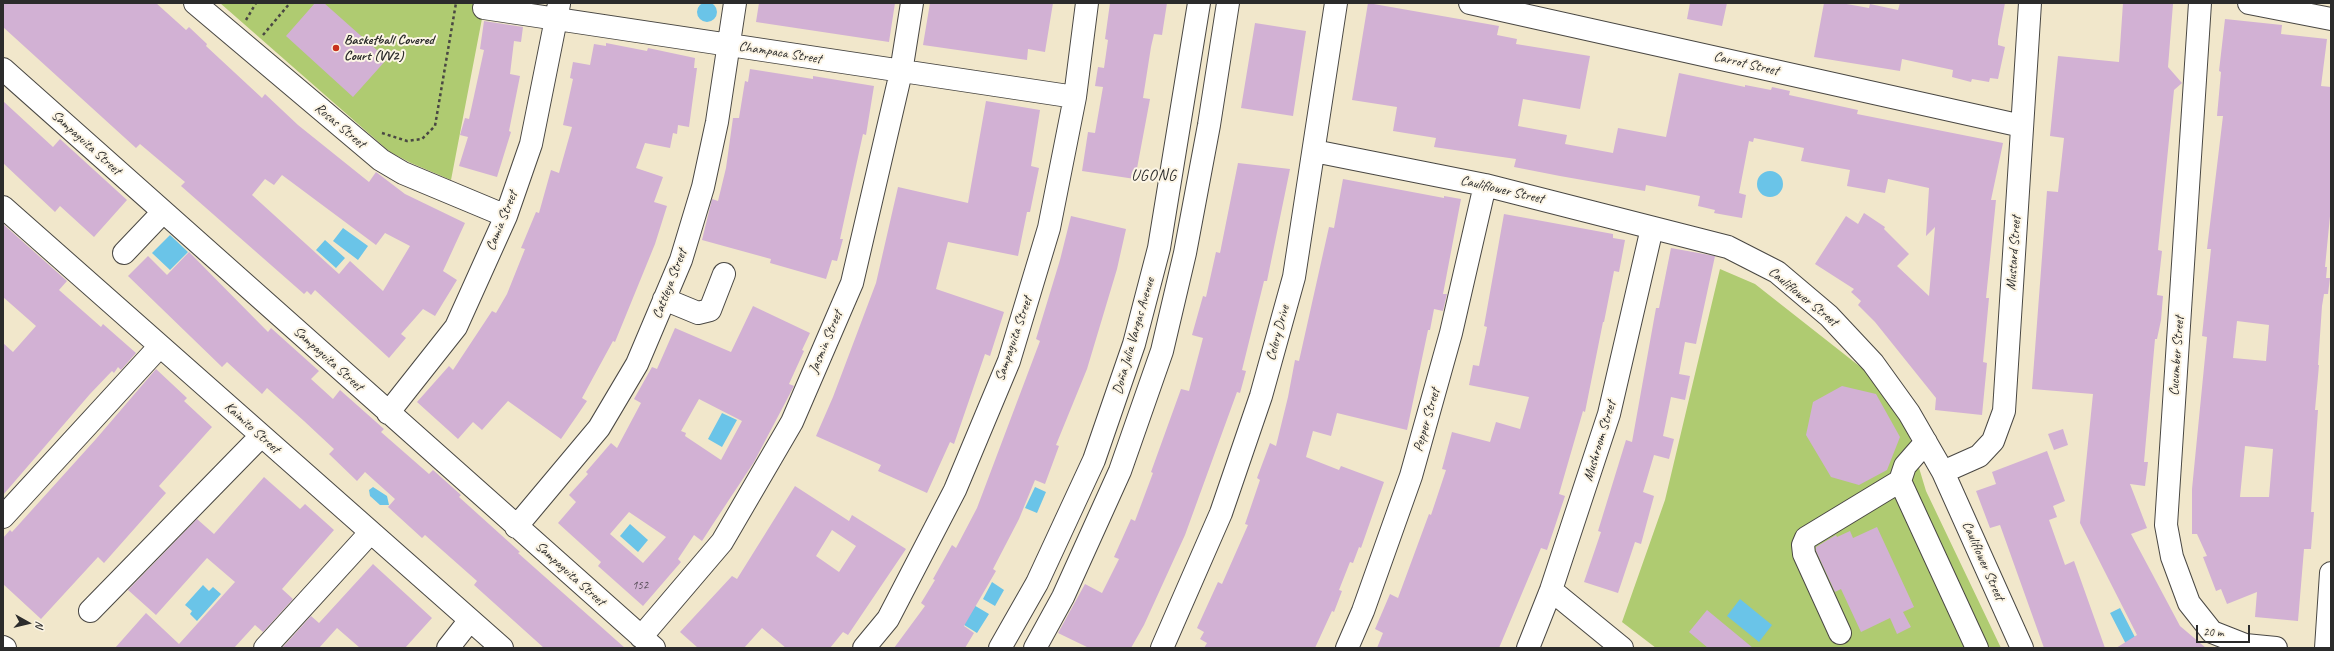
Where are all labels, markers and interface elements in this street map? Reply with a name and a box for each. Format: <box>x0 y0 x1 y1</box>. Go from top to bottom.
place label: Basketball Covered Court (VV2) <box>344 32 434 64</box>
street label: Champaca Street <box>738 38 822 68</box>
marker: Basketball Covered Court (VV2) <box>331 43 341 53</box>
street label: Carrot Street <box>1712 48 1780 80</box>
street label: Rosas Street <box>311 100 369 152</box>
street label: Sampaguita Street <box>48 107 124 179</box>
district label: UGONG <box>1131 166 1177 186</box>
street label: Cauliflower Street <box>1459 172 1545 208</box>
street label: Camia Street <box>482 189 522 253</box>
street label: Mustard Street <box>2003 215 2025 291</box>
street label: Cattleya Street <box>649 247 691 321</box>
street label: Cauliflower Street <box>1765 264 1841 330</box>
street label: Doña Julia Vargas Avenue <box>1109 276 1159 396</box>
street label: Sampaguita Street <box>992 294 1036 384</box>
street label: Celery Drive <box>1263 304 1293 362</box>
street label: Jasmin Street <box>805 308 847 376</box>
street label: Cucumber Street <box>2166 316 2188 396</box>
street label: Sampaguita Street <box>290 323 366 395</box>
street label: Pepper Street <box>1410 387 1444 453</box>
street label: Kaimito Street <box>221 399 283 457</box>
street label: Mushroom Street <box>1580 399 1620 483</box>
street label: Cauliflower Street <box>1958 519 2008 603</box>
street label: Sampaguita Street <box>532 538 608 610</box>
house number: 152 <box>632 579 648 593</box>
north arrow <box>8 603 48 643</box>
scale bar <box>2198 617 2252 643</box>
text: N <box>32 620 47 629</box>
text: 20 m <box>2203 624 2223 640</box>

